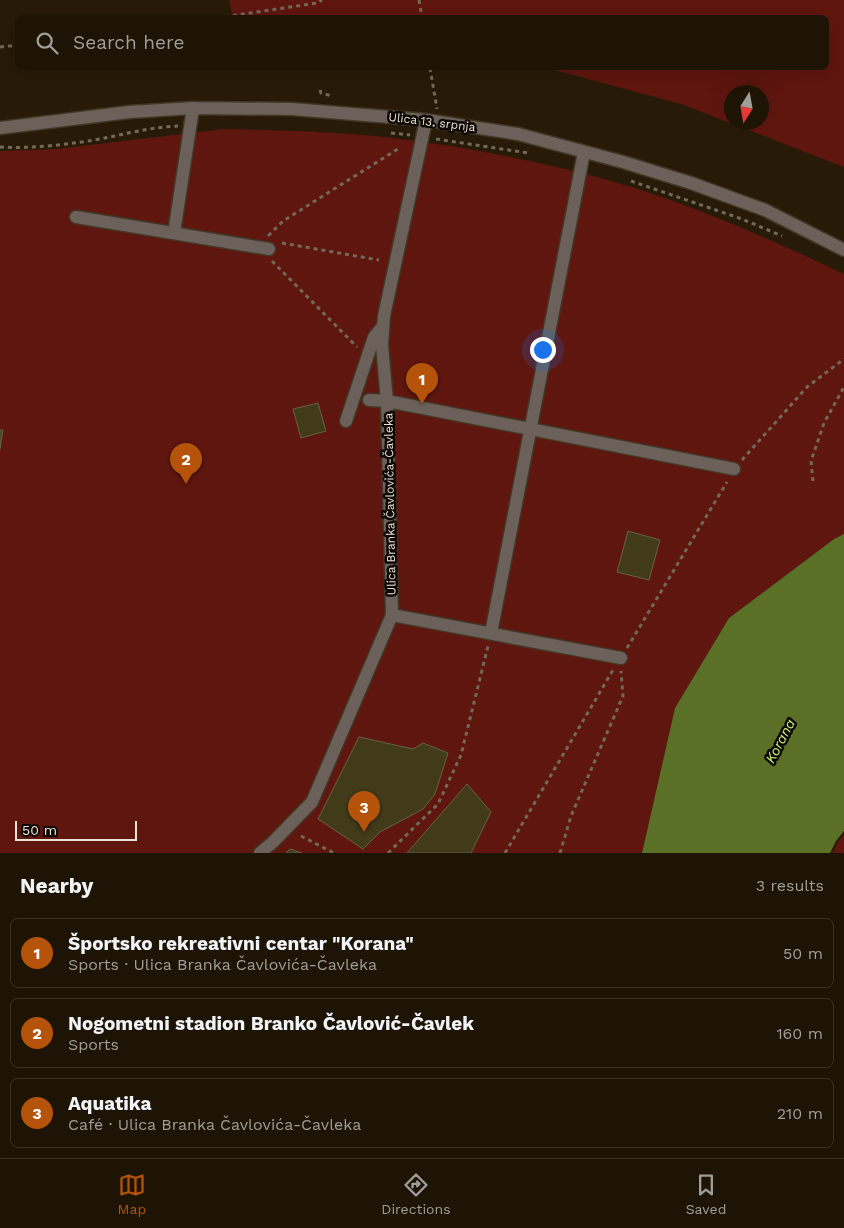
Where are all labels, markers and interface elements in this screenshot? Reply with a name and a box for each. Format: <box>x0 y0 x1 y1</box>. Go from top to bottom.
search box <box>15 15 829 70</box>
icon: search <box>33 29 61 57</box>
text: Search here <box>73 31 184 54</box>
north arrow <box>724 85 769 130</box>
street label: Ulica 13. srpnja <box>388 110 476 134</box>
your location <box>530 337 556 363</box>
pin: 1 <box>406 363 438 404</box>
street label: Ulica Branka Čavlovića-Čavleka <box>381 412 399 595</box>
pin: 2 <box>170 443 202 484</box>
water label: Korana <box>762 716 798 766</box>
pin: 3 <box>348 791 380 832</box>
scale bar <box>15 818 138 841</box>
text: 50 m <box>22 822 57 838</box>
text: Nearby <box>20 873 93 898</box>
text: 3 results <box>756 876 824 895</box>
text: Športsko rekreativni centar "Korana" <box>68 932 414 955</box>
text: 1 <box>34 944 40 963</box>
text: 50 m <box>783 944 823 963</box>
text: Sports · Ulica Branka Čavlovića-Čavleka <box>68 955 377 974</box>
text: Nogometni stadion Branko Čavlović-Čavlek <box>68 1012 474 1035</box>
text: 2 <box>32 1024 42 1043</box>
text: 160 m <box>776 1024 823 1043</box>
text: Sports <box>68 1035 119 1054</box>
text: Aquatika <box>68 1092 151 1115</box>
text: 3 <box>32 1104 42 1123</box>
text: 210 m <box>777 1104 823 1123</box>
text: Café · Ulica Branka Čavlovića-Čavleka <box>68 1115 361 1134</box>
tab: Map <box>118 1171 146 1217</box>
tab: Directions <box>381 1171 451 1217</box>
tab: Saved <box>686 1171 726 1217</box>

